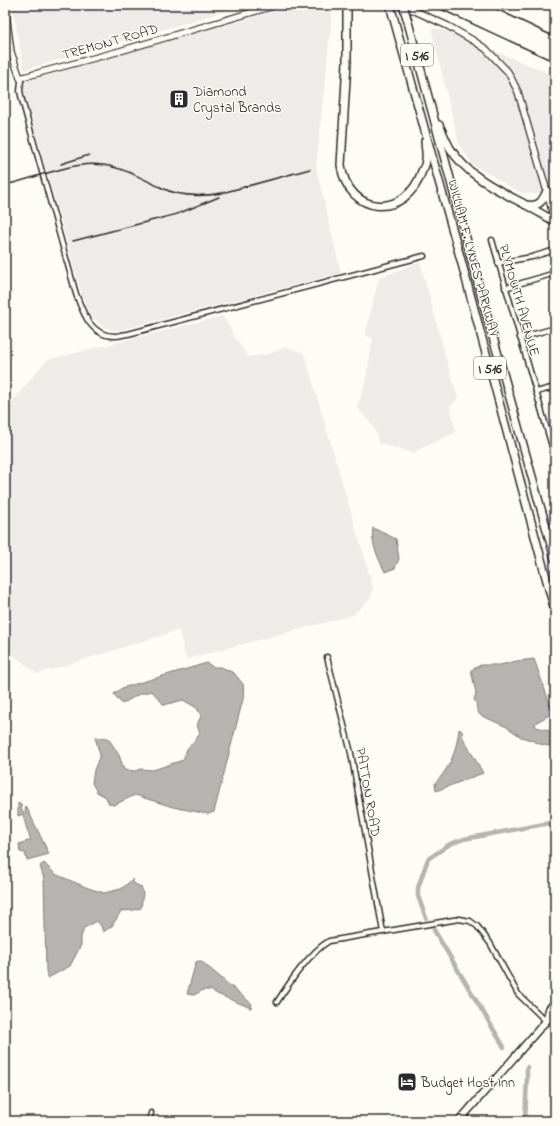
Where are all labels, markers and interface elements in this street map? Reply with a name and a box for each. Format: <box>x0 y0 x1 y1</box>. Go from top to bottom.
street label: TREMONT ROAD <box>60 19 161 66</box>
road number: I 516 <box>401 44 433 66</box>
place label: Diamond Crystal Brands <box>192 82 281 120</box>
building icon: Diamond Crystal Brands <box>168 88 190 110</box>
street label: WILLIAM F. LYNES PARKWAY <box>441 177 504 340</box>
street label: PLYMOUTH AVENUE <box>493 242 545 359</box>
road number: I 516 <box>474 357 506 379</box>
street label: PATTON ROAD <box>349 746 386 838</box>
hotel icon: Budget Host Inn <box>396 1071 418 1093</box>
place label: Budget Host Inn <box>420 1073 515 1095</box>

